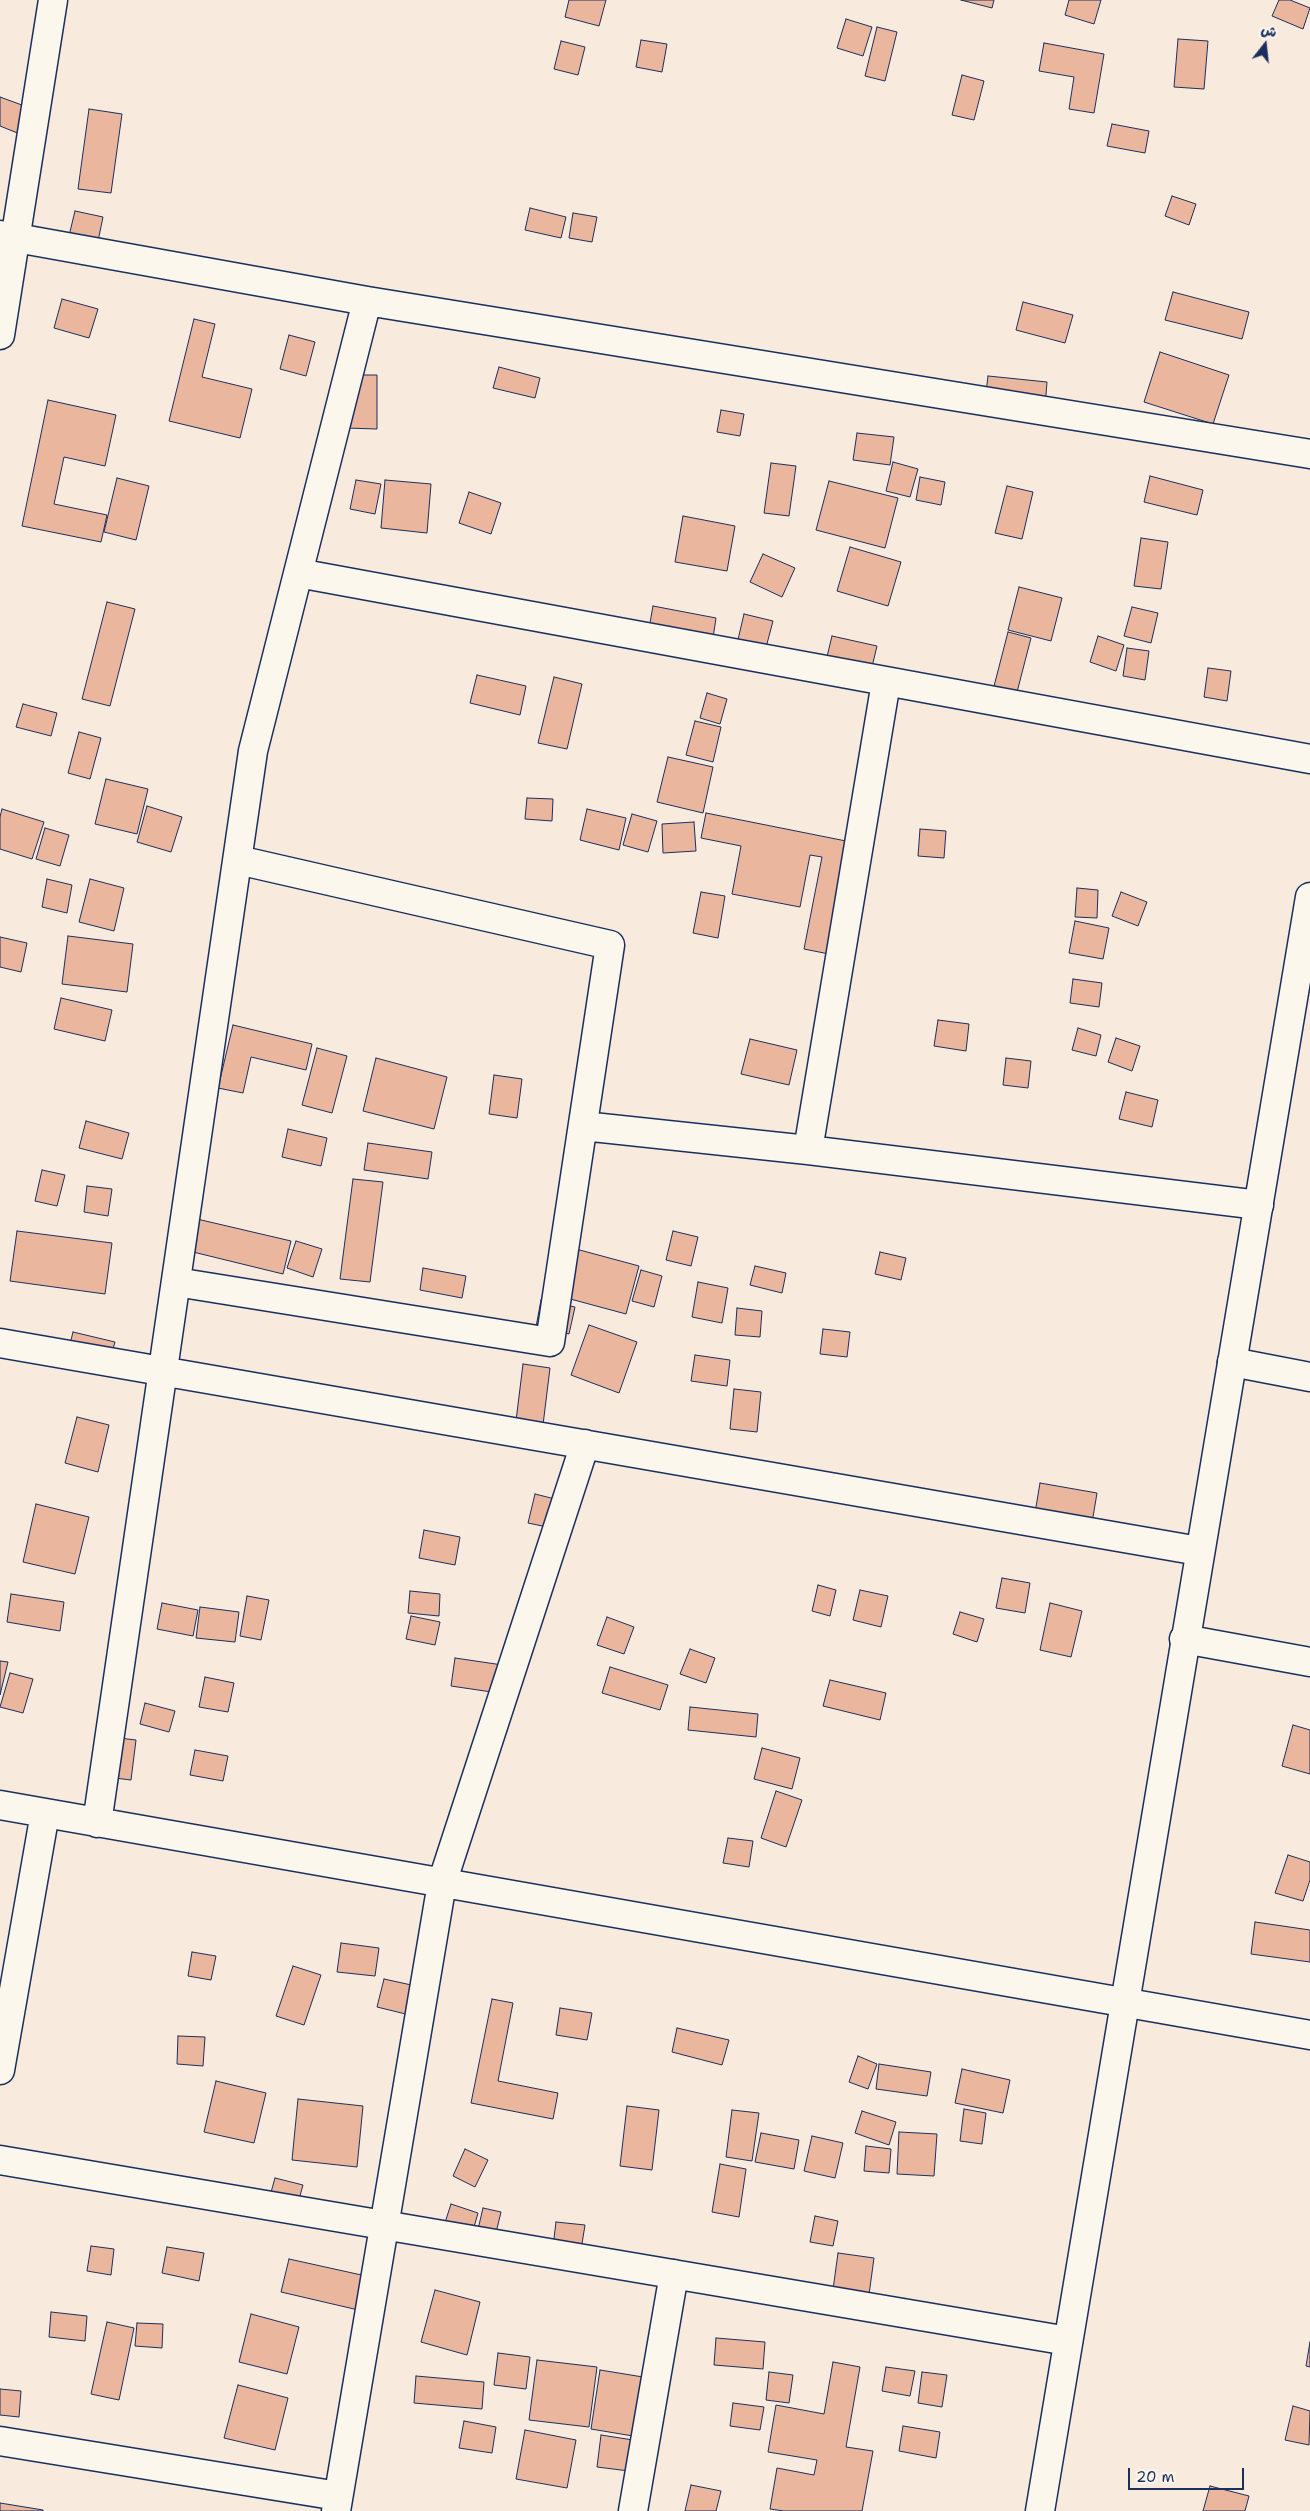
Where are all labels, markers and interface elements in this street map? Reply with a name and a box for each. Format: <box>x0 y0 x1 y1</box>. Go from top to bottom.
north arrow <box>1240 20 1290 70</box>
text: ش <box>1259 20 1279 41</box>
scale bar <box>1130 2458 1246 2490</box>
text: 20 m <box>1136 2467 1175 2487</box>

